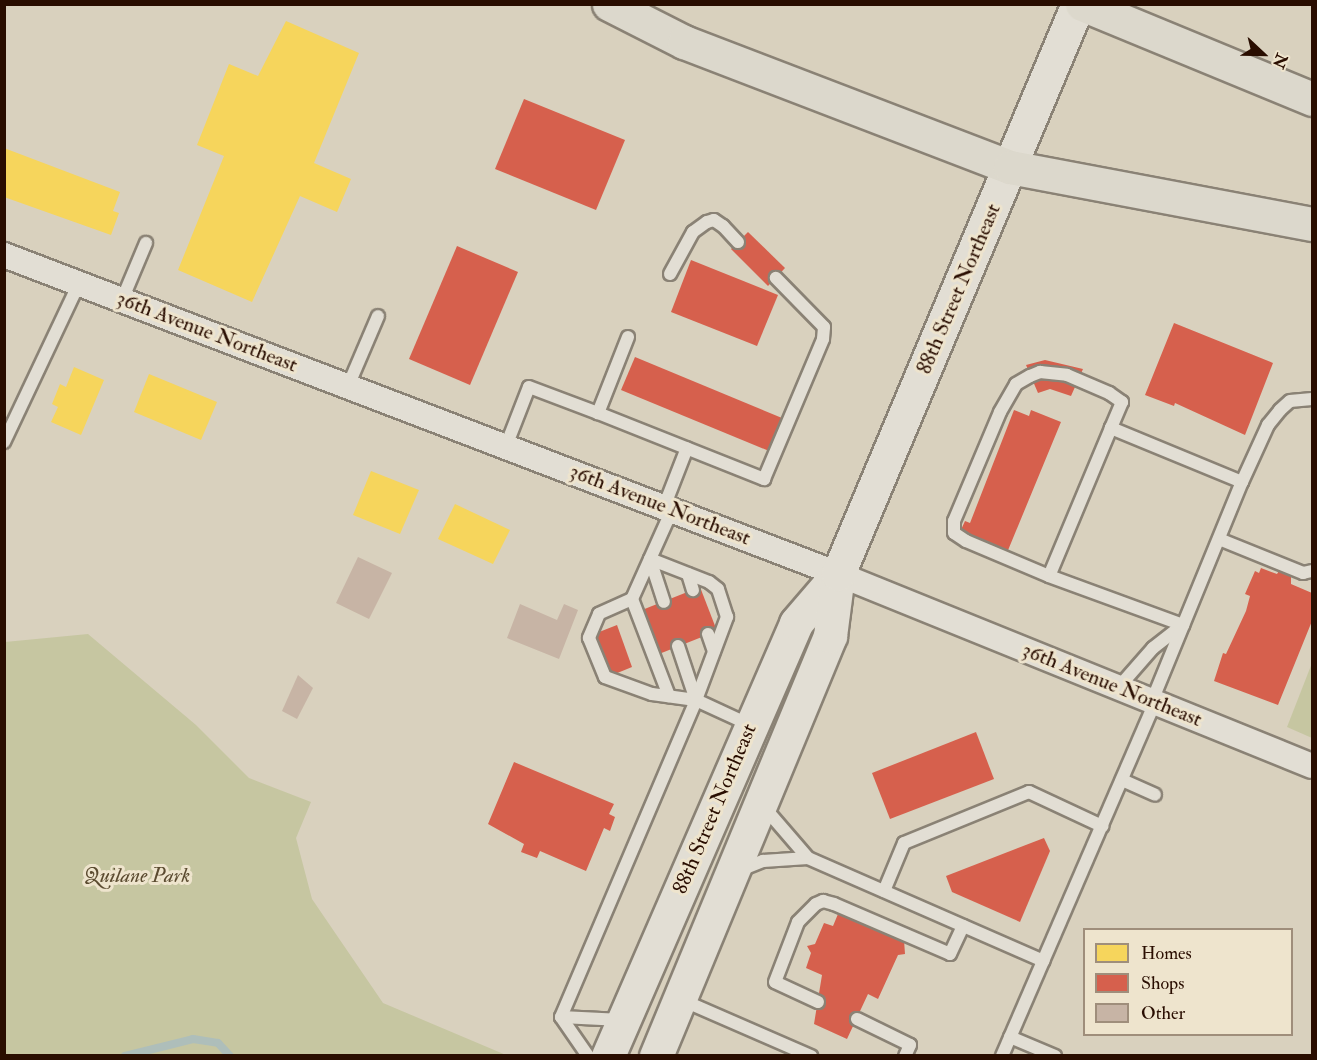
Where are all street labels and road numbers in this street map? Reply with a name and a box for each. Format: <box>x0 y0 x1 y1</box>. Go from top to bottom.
street label: 88th Street Northeast <box>912 200 1006 378</box>
street label: 36th Avenue Northeast <box>113 286 301 378</box>
street label: 36th Avenue Northeast <box>566 459 754 551</box>
street label: 36th Avenue Northeast <box>1018 637 1206 733</box>
street label: 88th Street Northeast <box>668 720 762 898</box>

